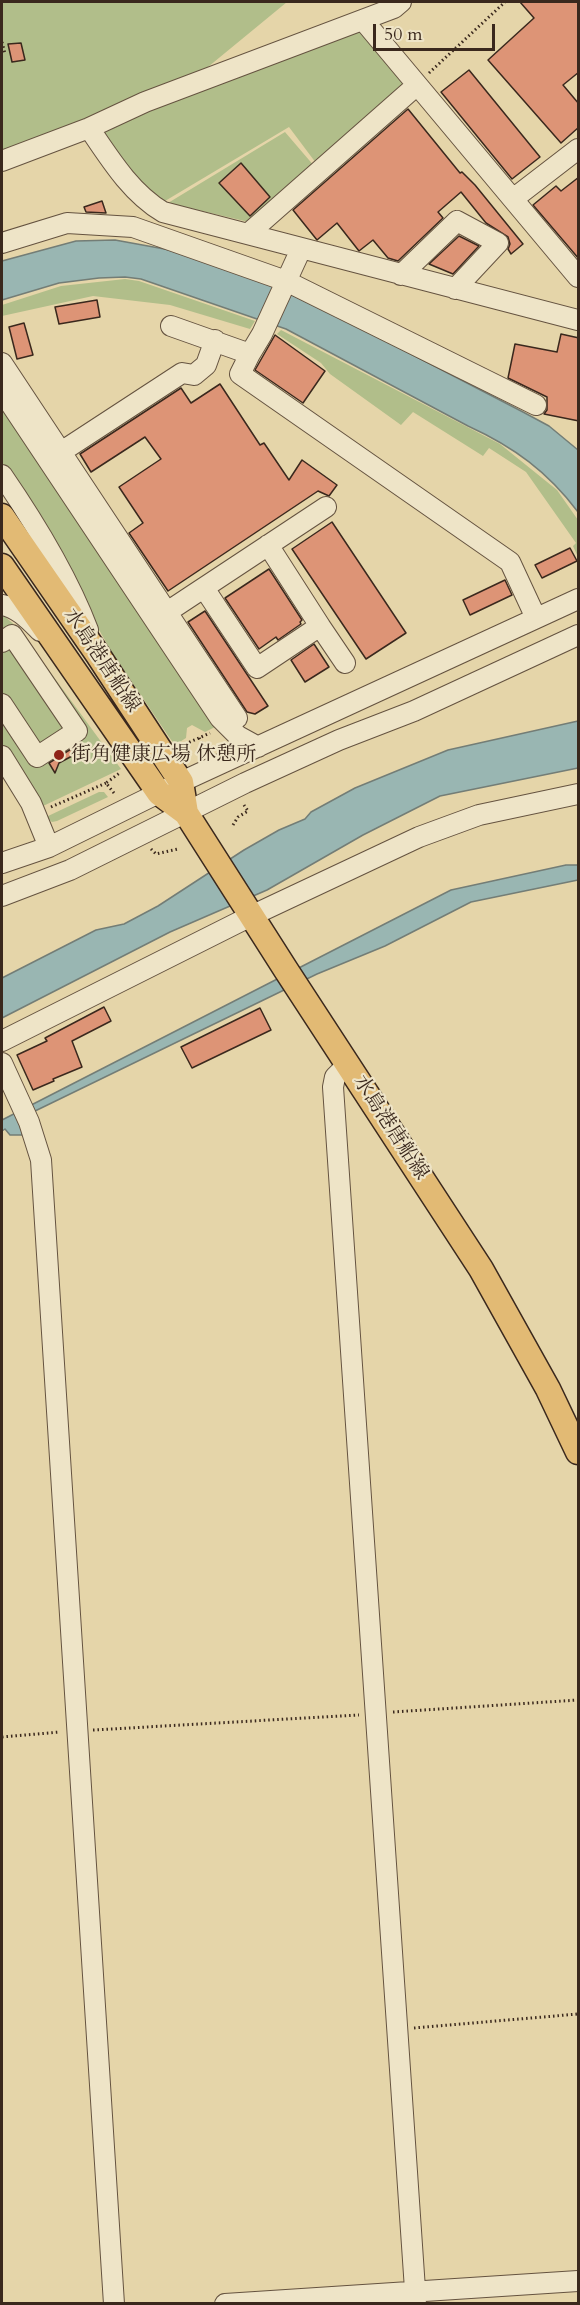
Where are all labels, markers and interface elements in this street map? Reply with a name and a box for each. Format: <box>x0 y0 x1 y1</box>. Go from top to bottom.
scale bar <box>376 12 498 50</box>
text: 50 m <box>384 22 423 47</box>
street label: 水島港唐船線 <box>58 605 144 717</box>
place label: 街角健康広場 休憩所 <box>71 743 256 767</box>
marker: 街角健康広場 休憩所 <box>52 748 66 762</box>
street label: 水島港唐船線 <box>347 1071 433 1185</box>

